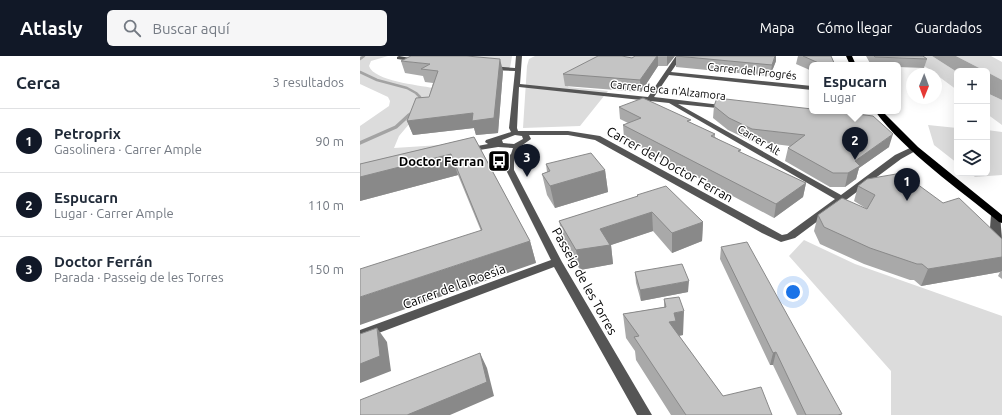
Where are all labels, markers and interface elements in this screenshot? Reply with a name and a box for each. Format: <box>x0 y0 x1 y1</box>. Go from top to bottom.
search box <box>107 10 387 46</box>
text: Atlasly <box>20 17 83 39</box>
icon: search <box>121 17 143 39</box>
text: Buscar aquí <box>153 20 230 37</box>
text: Mapa <box>760 20 795 36</box>
text: Cómo llegar <box>817 20 892 36</box>
text: Guardados <box>914 20 982 36</box>
street label: Carrer del Progrés <box>707 60 798 82</box>
popup <box>809 62 901 114</box>
north arrow <box>906 68 942 104</box>
map controls <box>954 68 990 176</box>
button: + <box>954 68 990 104</box>
text: Cerca <box>16 73 61 92</box>
text: Espucarn <box>823 73 887 90</box>
text: 3 resultados <box>273 75 344 89</box>
street label: Carrer de ca n'Alzamora <box>610 78 726 102</box>
text: Lugar <box>823 90 856 104</box>
button: − <box>954 104 990 140</box>
street label: Carrer del Doctor Ferran <box>604 123 736 205</box>
street label: Carrer Alt <box>735 123 783 158</box>
text: Petroprix <box>54 125 121 142</box>
pin: 2 <box>842 127 868 160</box>
text: 1 <box>25 134 33 148</box>
text: 90 m <box>315 134 344 148</box>
button: layers <box>954 140 990 176</box>
text: Gasolinera · Carrer Ample <box>54 142 202 156</box>
pin: 3 <box>514 144 540 177</box>
bus stop icon: Doctor Ferran <box>486 148 512 174</box>
place label: Doctor Ferran <box>399 154 484 168</box>
pin: 1 <box>894 168 920 201</box>
text: Espucarn <box>54 189 118 206</box>
text: 2 <box>25 198 33 212</box>
text: 110 m <box>308 198 344 212</box>
text: Lugar · Carrer Ample <box>54 206 174 220</box>
street label: Passeig de les Torres <box>550 225 620 337</box>
text: Doctor Ferrán <box>54 253 152 270</box>
street label: Carrer de la Poesia <box>401 261 507 311</box>
text: 3 <box>25 262 33 276</box>
text: 150 m <box>308 262 344 276</box>
text: Parada · Passeig de les Torres <box>54 270 224 284</box>
your location <box>783 282 803 302</box>

